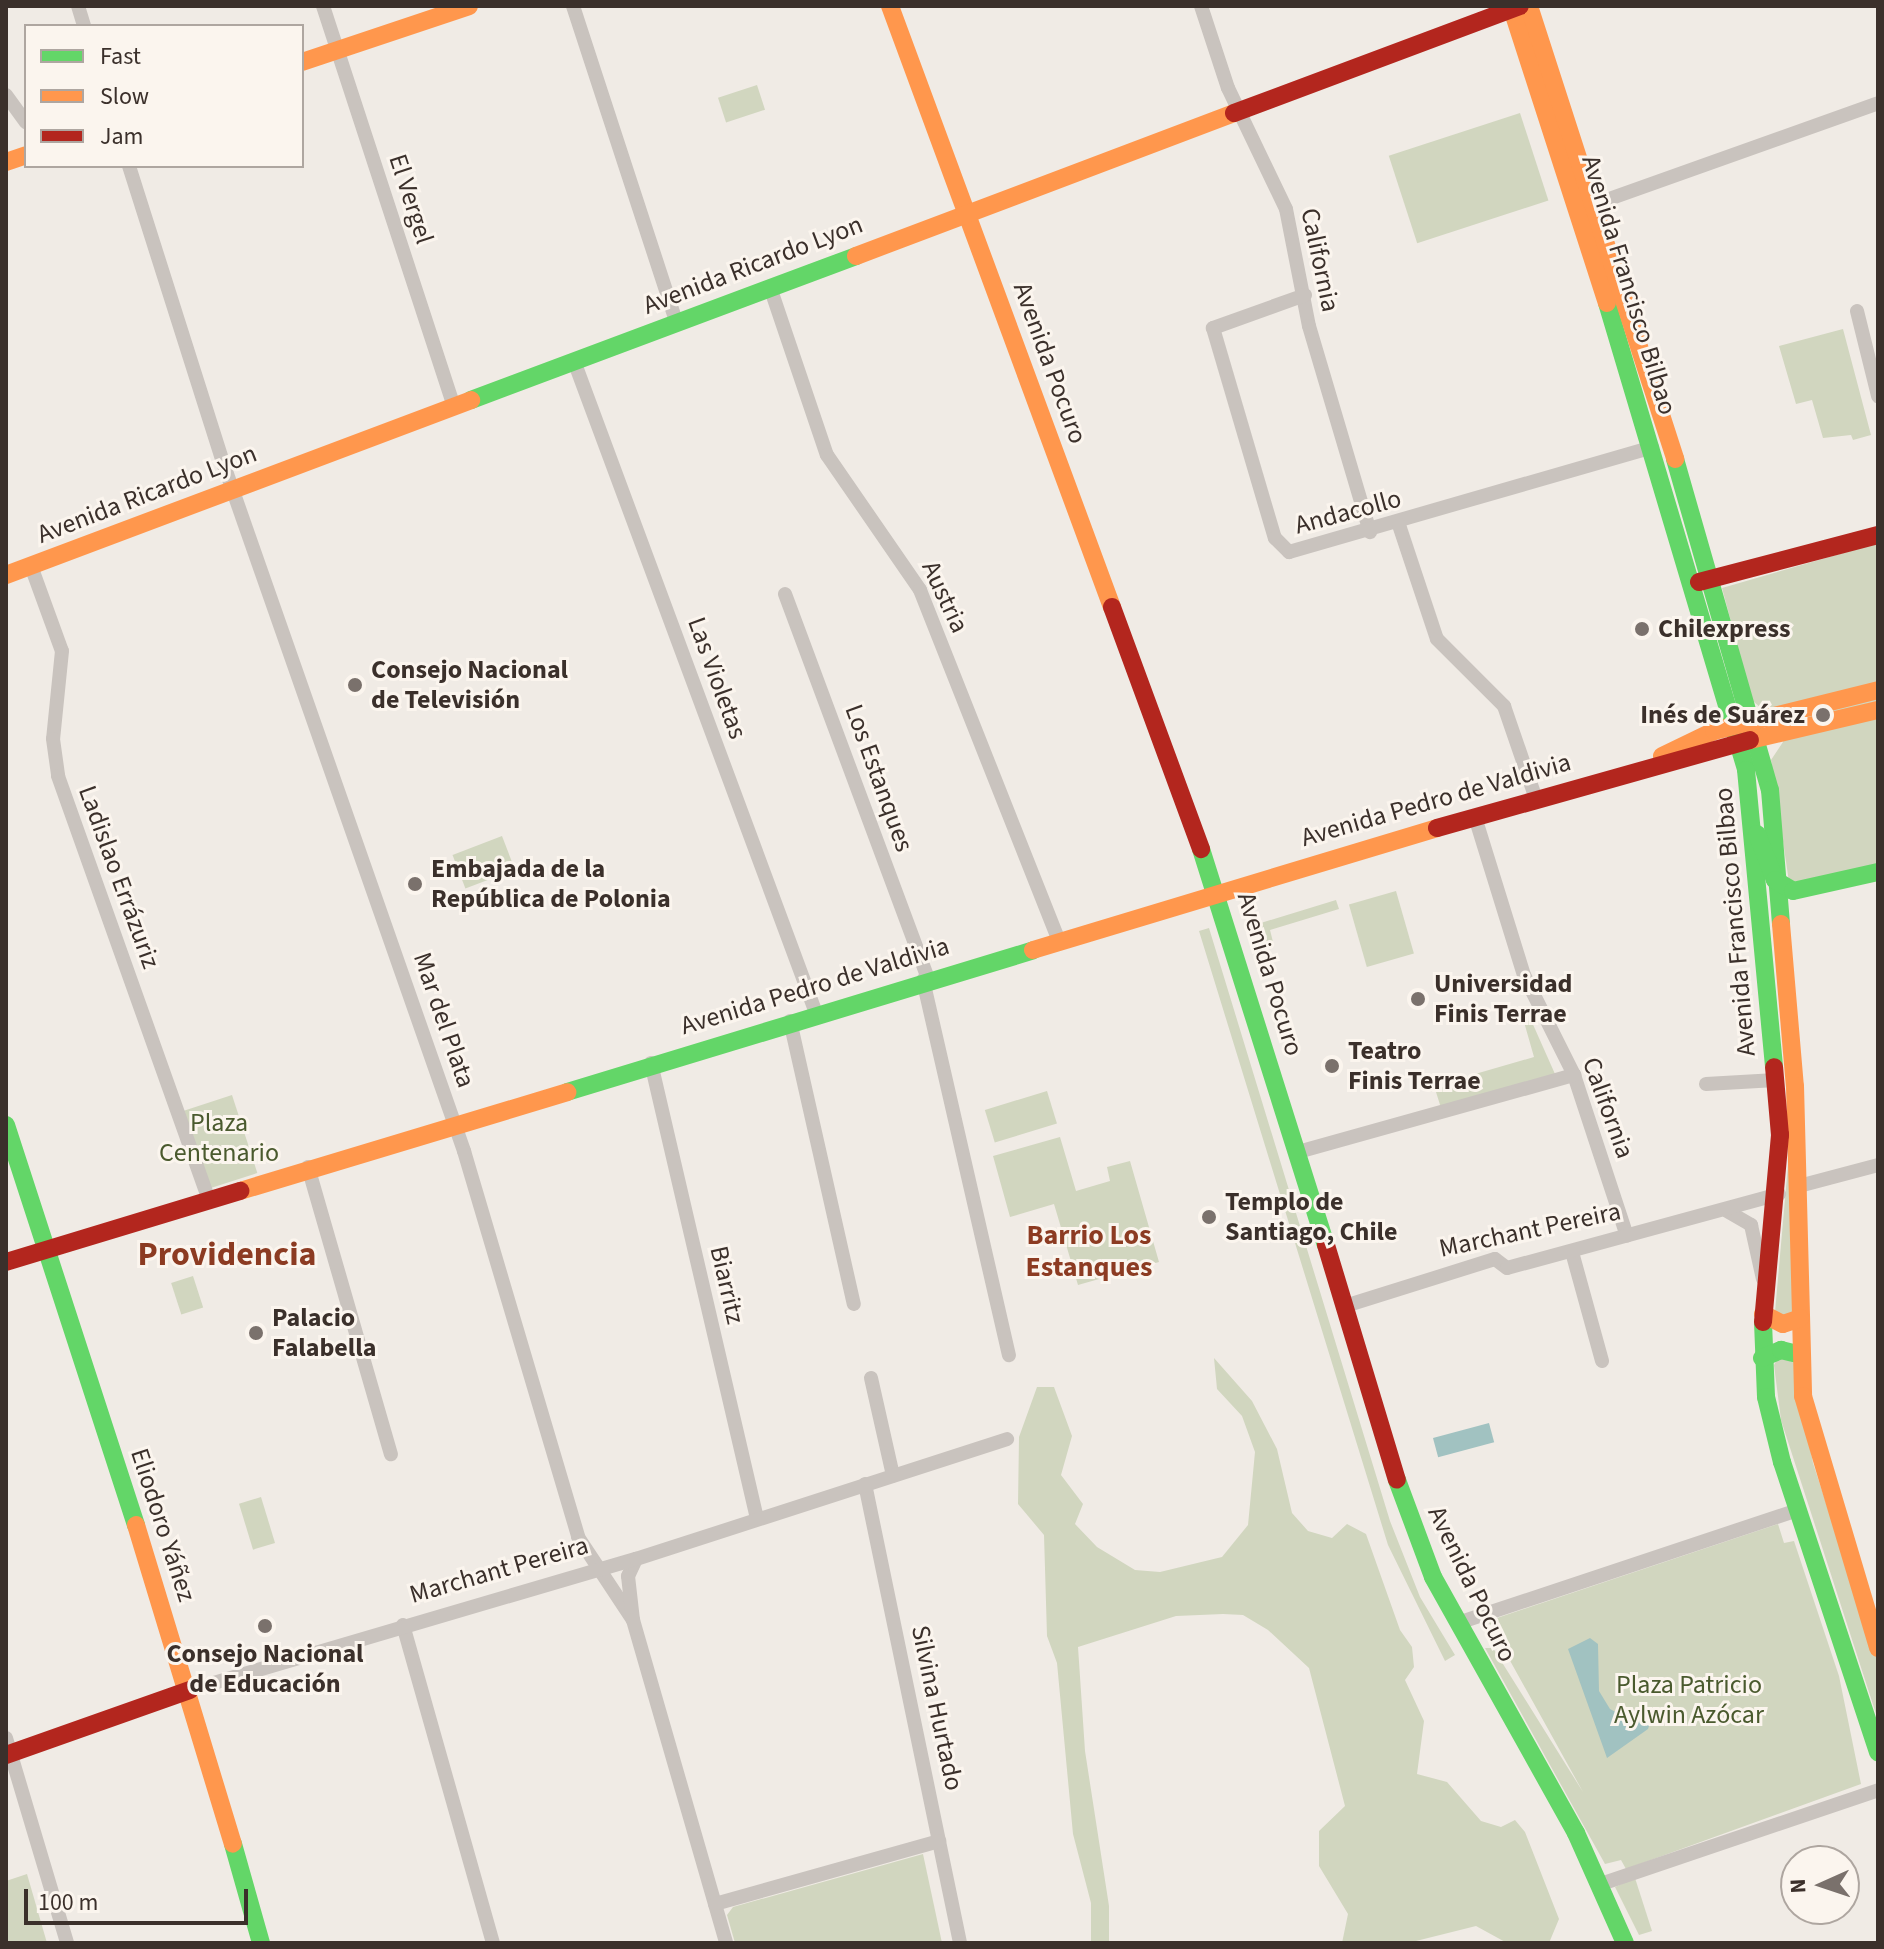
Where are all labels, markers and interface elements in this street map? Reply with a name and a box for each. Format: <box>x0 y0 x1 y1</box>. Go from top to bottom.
legend <box>24 24 304 168</box>
text: Fast <box>100 39 141 74</box>
text: Slow <box>100 79 149 114</box>
text: Jam <box>100 119 144 154</box>
street label: El Vergel <box>382 150 440 248</box>
street label: Avenida Francisco Bilbao <box>1575 152 1683 418</box>
street label: California <box>1294 205 1346 315</box>
street label: Avenida Ricardo Lyon <box>639 209 867 321</box>
street label: Avenida Pocuro <box>1006 278 1094 448</box>
street label: Avenida Ricardo Lyon <box>33 438 261 550</box>
street label: Andacollo <box>1292 483 1404 541</box>
street label: Austria <box>915 556 975 638</box>
street label: Las Violetas <box>681 613 753 743</box>
place label: Chilexpress <box>1658 613 1790 645</box>
marker: Chilexpress <box>1633 620 1651 638</box>
place label: Consejo Nacional de Televisión <box>371 654 568 716</box>
marker: Consejo Nacional de Televisión <box>346 676 364 694</box>
place label: Inés de Suárez <box>1640 699 1805 731</box>
street label: Los Estanques <box>838 700 920 856</box>
marker: Inés de Suárez <box>1812 704 1834 726</box>
street label: Avenida Pedro de Valdivia <box>1297 747 1575 853</box>
street label: Ladislao Errázuriz <box>71 781 167 973</box>
street label: Avenida Francisco Bilbao <box>1708 786 1762 1058</box>
place label: Embajada de la República de Polonia <box>431 853 671 914</box>
marker: Embajada de la República de Polonia <box>406 875 424 893</box>
street label: Avenida Pocuro <box>1230 889 1310 1059</box>
street label: Avenida Pedro de Valdivia <box>677 930 953 1042</box>
street label: Mar del Plata <box>406 948 482 1092</box>
place label: Universidad Finis Terrae <box>1434 968 1573 1030</box>
marker: Universidad Finis Terrae <box>1409 990 1427 1008</box>
place label: Teatro Finis Terrae <box>1348 1035 1481 1096</box>
street label: California <box>1575 1053 1641 1163</box>
marker: Teatro Finis Terrae <box>1323 1057 1341 1075</box>
park label: Plaza Centenario <box>159 1107 279 1168</box>
place label: Templo de Santiago, Chile <box>1225 1186 1398 1248</box>
street label: Marchant Pereira <box>1436 1196 1624 1264</box>
marker: Templo de Santiago, Chile <box>1200 1208 1218 1226</box>
district label: Barrio Los Estanques <box>1026 1218 1152 1284</box>
district label: Providencia <box>138 1235 316 1275</box>
street label: Biarritz <box>703 1243 751 1327</box>
place label: Palacio Falabella <box>272 1302 376 1364</box>
marker: Palacio Falabella <box>247 1324 265 1342</box>
street label: Eliodoro Yáñez <box>124 1444 202 1606</box>
street label: Avenida Pocuro <box>1421 1501 1523 1667</box>
street label: Marchant Pereira <box>406 1530 592 1610</box>
marker: Consejo Nacional de Educación <box>256 1617 274 1635</box>
street label: Silvina Hurtado <box>904 1623 970 1793</box>
place label: Consejo Nacional de Educación <box>166 1638 364 1700</box>
park label: Plaza Patricio Aylwin Azócar <box>1614 1669 1764 1730</box>
north arrow <box>1780 1845 1860 1925</box>
scale bar <box>28 1873 252 1923</box>
text: N <box>1782 1878 1814 1894</box>
text: 100 m <box>38 1885 98 1920</box>

